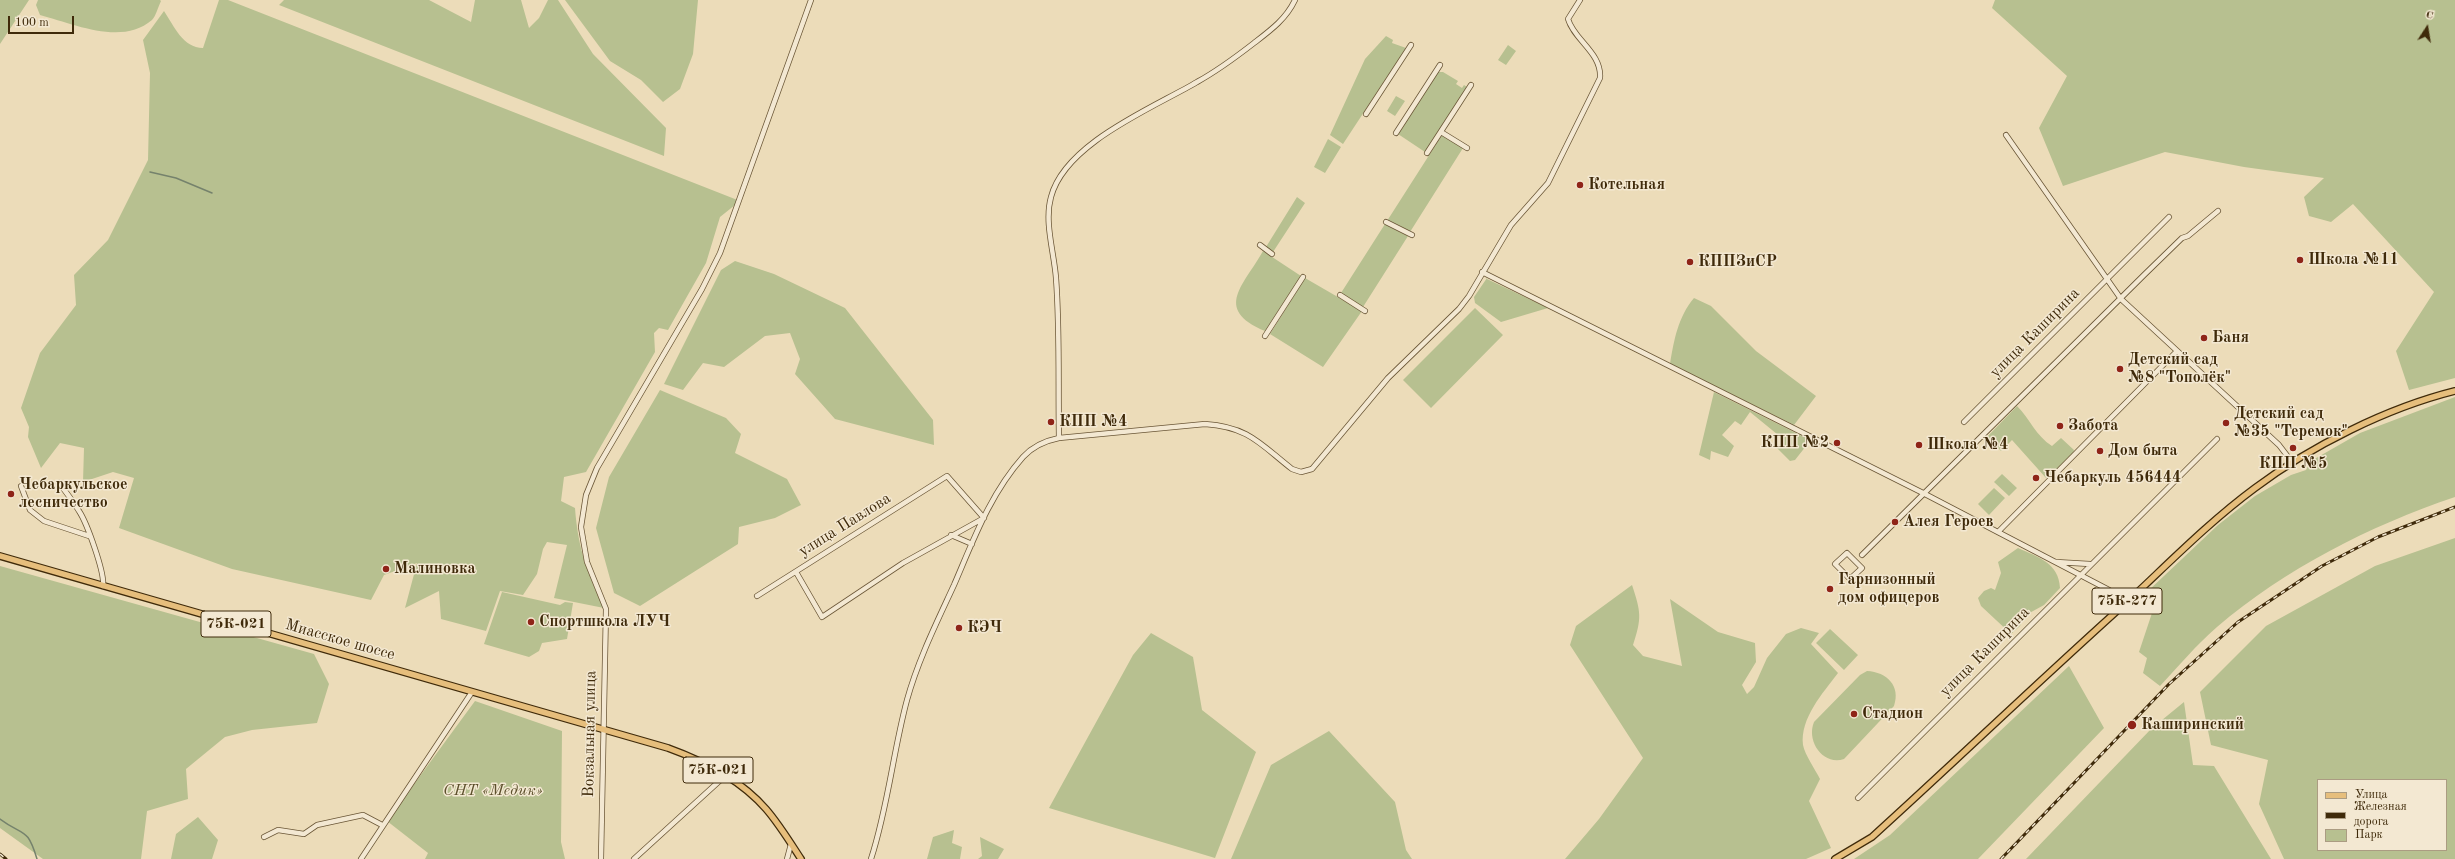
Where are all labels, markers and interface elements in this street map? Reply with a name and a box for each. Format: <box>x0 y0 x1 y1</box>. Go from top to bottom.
scale bar <box>10 8 76 34</box>
north arrow <box>2407 8 2447 48</box>
text: С <box>2425 10 2434 22</box>
text: 100 m <box>15 17 49 29</box>
place label: Котельная <box>1588 175 1665 195</box>
marker: Котельная <box>1575 180 1585 190</box>
place label: Школа №11 <box>2308 250 2399 270</box>
place label: КППЗиСР <box>1698 252 1777 272</box>
marker: Школа №11 <box>2295 255 2305 265</box>
marker: КППЗиСР <box>1685 257 1695 267</box>
street label: улица Каширина <box>1986 284 2084 382</box>
place label: Баня <box>2212 328 2249 348</box>
marker: Баня <box>2199 333 2209 343</box>
place label: Детский сад №8 "Тополёк" <box>2128 350 2231 388</box>
marker: Детский сад №8 "Тополёк" <box>2115 364 2125 374</box>
place label: Детский сад №35 "Теремок" <box>2234 404 2348 442</box>
place label: КПП №4 <box>1059 412 1128 432</box>
place label: Забота <box>2068 416 2118 436</box>
marker: КПП №4 <box>1046 417 1056 427</box>
marker: Детский сад №35 "Теремок" <box>2221 418 2231 428</box>
marker: Забота <box>2055 421 2065 431</box>
place label: КПП №2 <box>1760 433 1829 453</box>
place label: Школа №4 <box>1927 435 2008 455</box>
marker: КПП №2 <box>1832 438 1842 448</box>
marker: Школа №4 <box>1914 440 1924 450</box>
place label: Дом быта <box>2108 441 2178 461</box>
marker: КПП №5 <box>2288 443 2298 453</box>
marker: Дом быта <box>2095 446 2105 456</box>
place label: КПП №5 <box>2259 454 2327 474</box>
place label: Чебаpкуль 456444 <box>2044 468 2181 488</box>
marker: Чебаpкуль 456444 <box>2031 473 2041 483</box>
place label: Чебаркульское лесничество <box>19 475 128 513</box>
marker: Чебаркульское лесничество <box>6 489 16 499</box>
street label: улица Павлова <box>795 489 895 561</box>
place label: Алея Героев <box>1903 512 1994 532</box>
marker: Алея Героев <box>1890 517 1900 527</box>
place label: Малиновка <box>394 559 476 579</box>
marker: Малиновка <box>381 564 391 574</box>
place label: Гарнизонный дом офицеров <box>1838 570 1939 608</box>
marker: Гарнизонный дом офицеров <box>1825 584 1835 594</box>
road number: 75К-277 <box>2092 588 2162 614</box>
street label: улица Каширина <box>1936 603 2034 701</box>
road number: 75К-021 <box>201 611 271 637</box>
place label: Спортшкола ЛУЧ <box>539 612 670 632</box>
street label: Миасское шоссе <box>283 615 397 665</box>
marker: Спортшкола ЛУЧ <box>526 617 536 627</box>
place label: КЭЧ <box>967 618 1002 638</box>
marker: КЭЧ <box>954 623 964 633</box>
street label: Вокзальная улица <box>579 670 601 798</box>
place label: Стадион <box>1862 704 1923 724</box>
marker: Стадион <box>1849 709 1859 719</box>
place label: Каширинский <box>2141 715 2244 735</box>
marker: Каширинский <box>2126 719 2138 731</box>
road number: 75К-021 <box>683 757 753 783</box>
legend <box>2317 779 2447 851</box>
park label: СНТ «Медик» <box>443 781 543 801</box>
text: Улица <box>2355 789 2388 801</box>
text: Железная дорога <box>2354 801 2407 828</box>
text: Парк <box>2355 829 2383 841</box>

